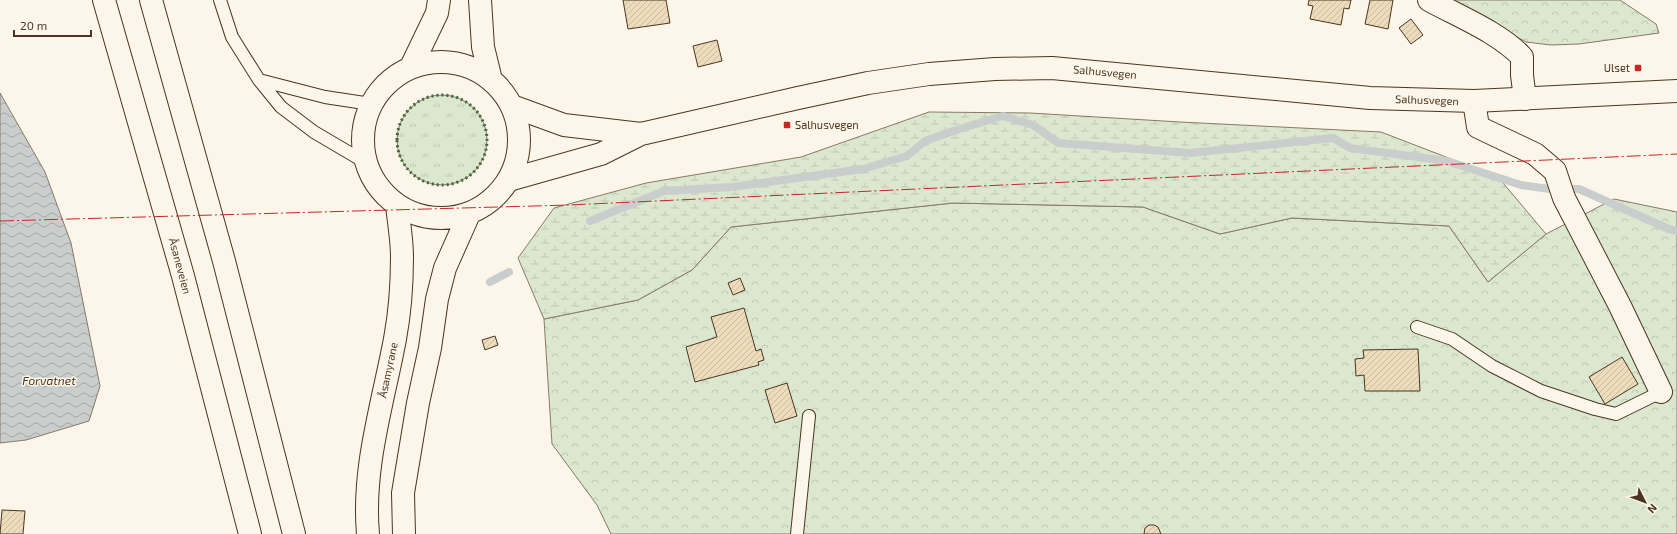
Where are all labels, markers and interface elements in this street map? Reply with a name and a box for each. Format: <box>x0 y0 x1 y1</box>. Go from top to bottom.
scale bar <box>14 12 91 38</box>
text: 20 m <box>20 18 47 32</box>
place label: Ulset <box>1604 61 1630 74</box>
street label: Salhusvegen <box>1073 62 1137 81</box>
marker: Ulset <box>1633 63 1643 73</box>
street label: Salhusvegen <box>1395 92 1459 107</box>
place label: Salhusvegen <box>795 118 859 131</box>
marker: Salhusvegen <box>782 120 792 130</box>
street label: Åsaneveien <box>167 236 194 295</box>
street label: Åsamyrane <box>375 341 400 399</box>
water label: Forvatnet <box>22 373 76 387</box>
north arrow <box>1625 482 1665 522</box>
text: N <box>1645 502 1660 516</box>

